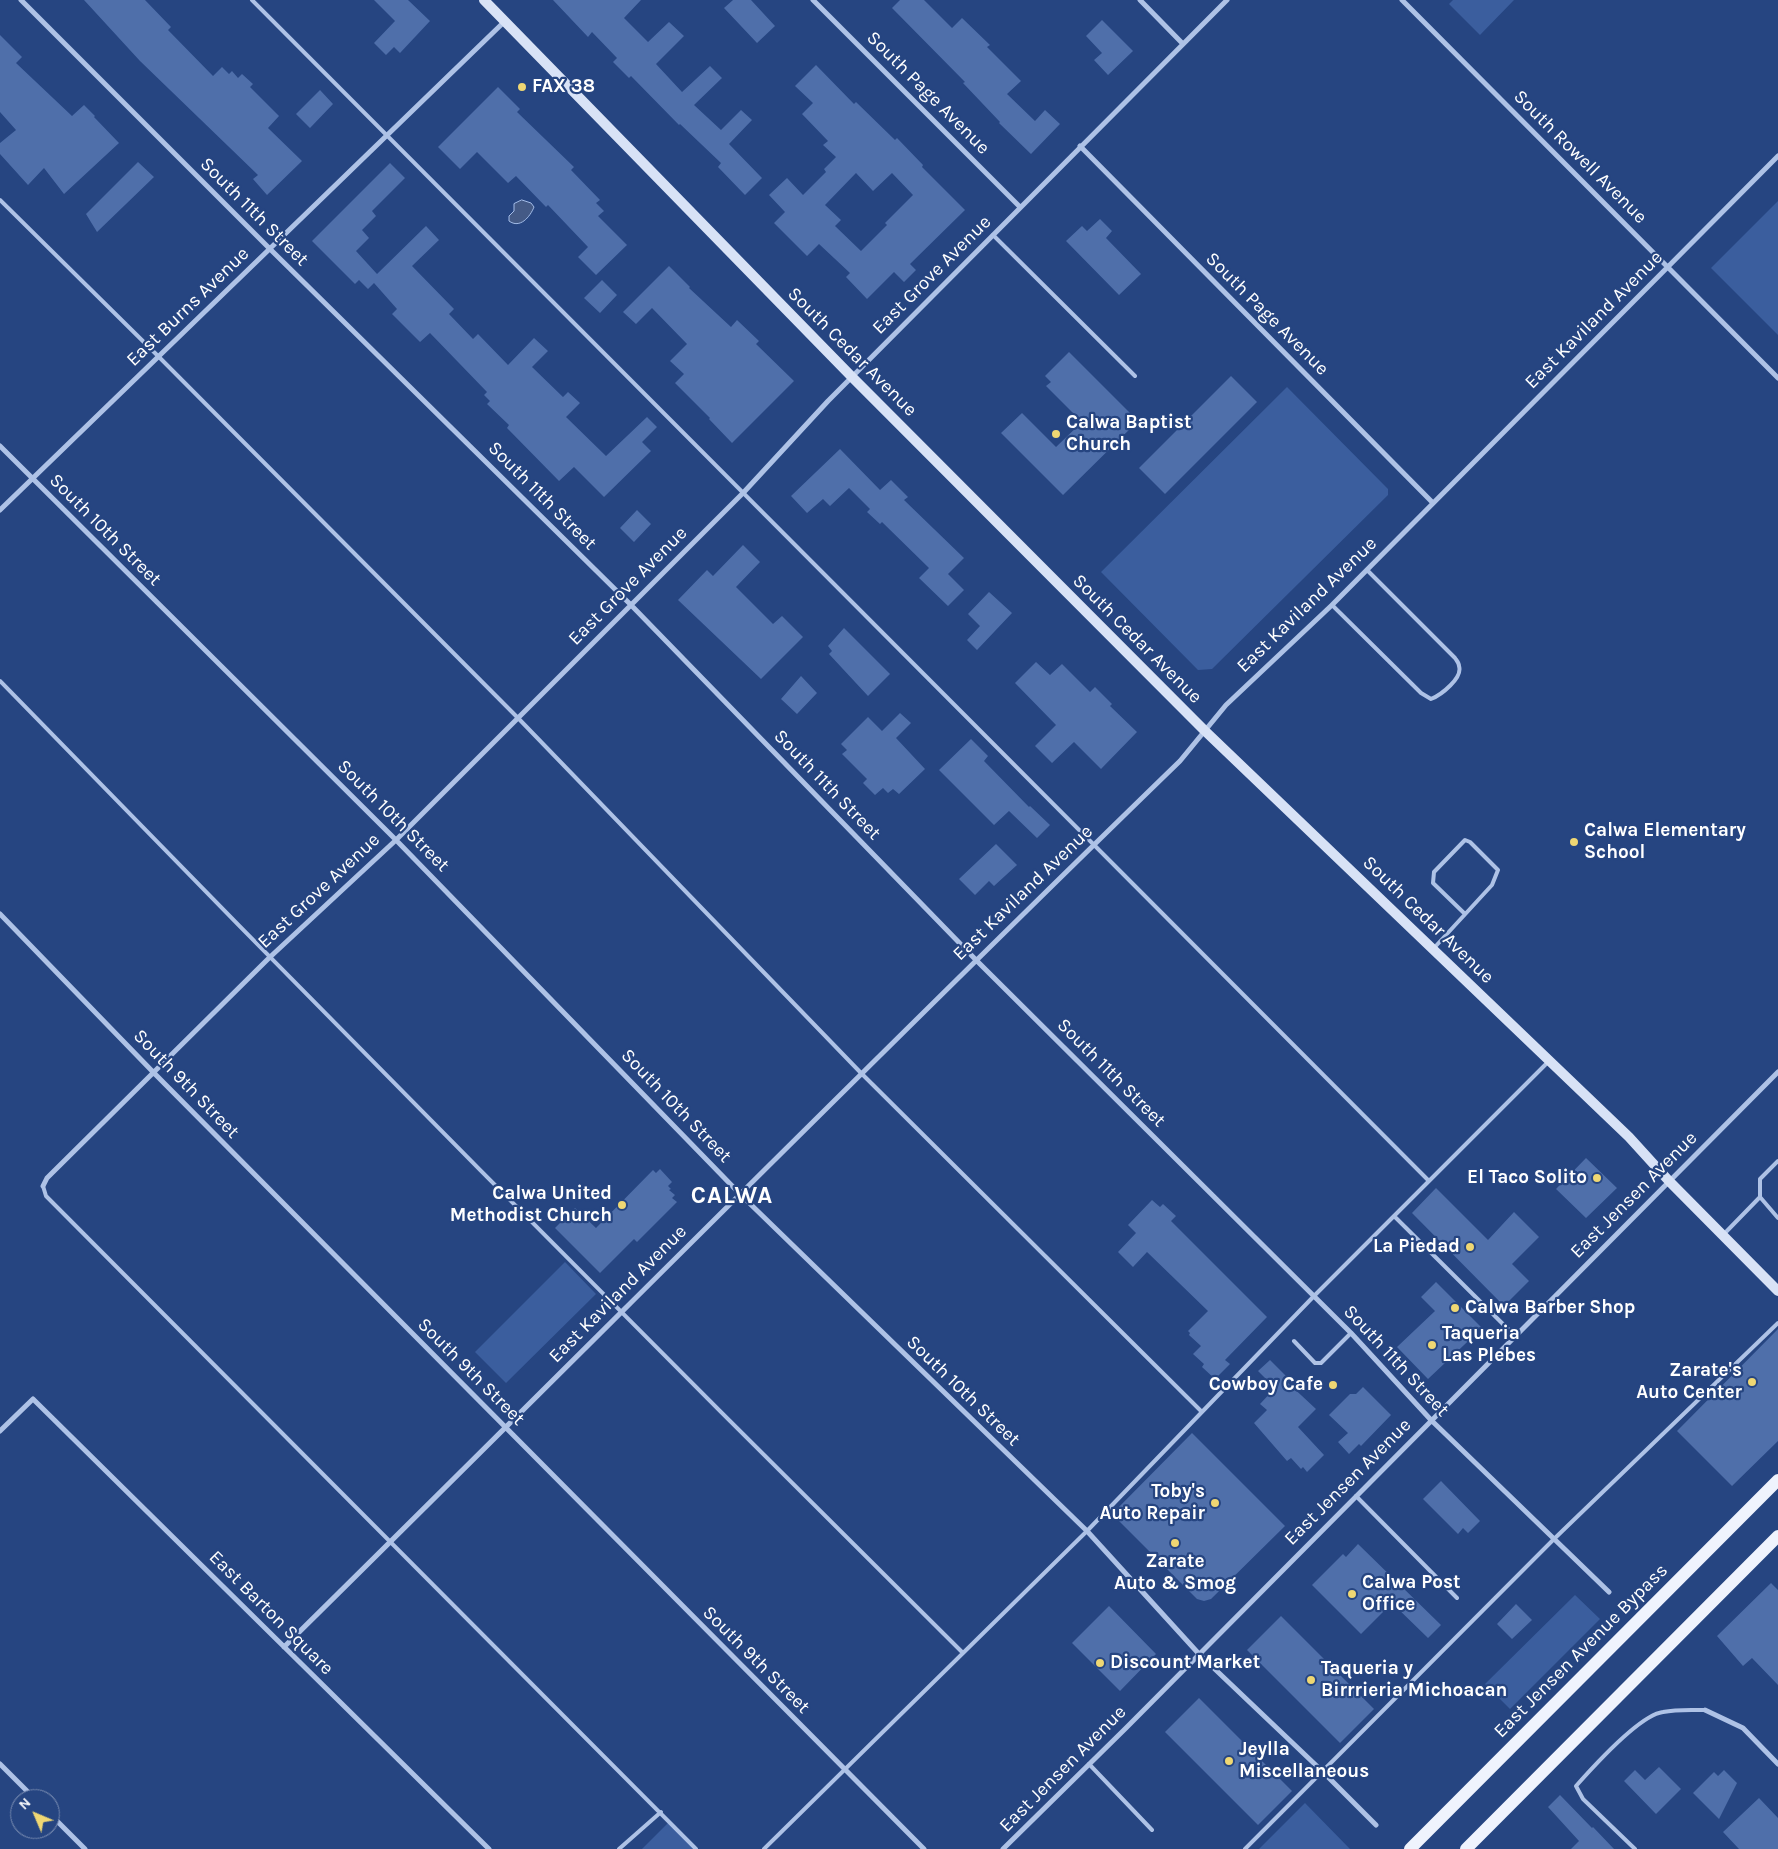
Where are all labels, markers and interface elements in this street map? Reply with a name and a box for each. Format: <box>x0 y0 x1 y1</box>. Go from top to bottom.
street label: South Page Avenue <box>862 27 994 159</box>
place label: FAX 38 <box>532 76 595 98</box>
marker: FAX 38 <box>516 81 528 93</box>
street label: South Rowell Avenue <box>1508 85 1652 229</box>
street label: South 11th Street <box>195 153 313 271</box>
street label: East Grove Avenue <box>868 211 996 339</box>
street label: East Burns Avenue <box>122 243 254 371</box>
street label: East Kaviland Avenue <box>1520 246 1668 394</box>
street label: South Page Avenue <box>1201 248 1333 380</box>
street label: South Cedar Avenue <box>783 283 921 421</box>
place label: Calwa Baptist Church <box>1066 412 1192 456</box>
marker: Calwa Baptist Church <box>1050 428 1062 440</box>
street label: South 11th Street <box>483 437 601 555</box>
street label: South 10th Street <box>44 469 166 591</box>
street label: East Grove Avenue <box>564 522 692 650</box>
street label: East Kaviland Avenue <box>1232 532 1382 678</box>
street label: South Cedar Avenue <box>1068 570 1206 708</box>
street label: South 11th Street <box>769 725 885 845</box>
street label: South 10th Street <box>332 755 454 877</box>
street label: East Kaviland Avenue <box>948 820 1098 966</box>
place label: Calwa Elementary School <box>1584 820 1746 864</box>
street label: East Grove Avenue <box>253 829 385 953</box>
marker: Calwa Elementary School <box>1568 836 1580 848</box>
street label: South Cedar Avenue <box>1358 852 1498 988</box>
street label: South 11th Street <box>1052 1014 1170 1132</box>
street label: South 9th Street <box>128 1025 244 1143</box>
street label: South 10th Street <box>616 1044 736 1168</box>
street label: East Jensen Avenue <box>1566 1127 1702 1263</box>
place label: El Taco Solito <box>1467 1167 1587 1189</box>
marker: El Taco Solito <box>1591 1172 1603 1184</box>
district label: CALWA <box>690 1182 774 1210</box>
place label: Calwa United Methodist Church <box>450 1183 612 1227</box>
marker: Calwa United Methodist Church <box>616 1199 628 1211</box>
street label: East Kaviland Avenue <box>544 1220 692 1368</box>
place label: La Piedad <box>1373 1236 1460 1258</box>
marker: La Piedad <box>1464 1241 1476 1253</box>
place label: Calwa Barber Shop <box>1465 1297 1635 1319</box>
street label: South 11th Street <box>1338 1300 1454 1422</box>
marker: Calwa Barber Shop <box>1449 1302 1461 1314</box>
street label: South 9th Street <box>412 1313 530 1431</box>
place label: Taqueria Las Plebes <box>1442 1323 1536 1367</box>
street label: South 10th Street <box>901 1331 1025 1451</box>
marker: Taqueria Las Plebes <box>1426 1339 1438 1351</box>
place label: Zarate's Auto Center <box>1636 1360 1742 1404</box>
place label: Cowboy Cafe <box>1209 1374 1323 1396</box>
marker: Zarate's Auto Center <box>1746 1376 1758 1388</box>
marker: Cowboy Cafe <box>1327 1379 1339 1391</box>
street label: East Jensen Avenue <box>1280 1414 1416 1550</box>
place label: Toby's Auto Repair <box>1099 1481 1205 1525</box>
marker: Toby's Auto Repair <box>1209 1497 1221 1509</box>
marker: Zarate Auto & Smog <box>1169 1537 1181 1549</box>
street label: East Barton Square <box>204 1546 338 1680</box>
place label: Zarate Auto & Smog <box>1114 1551 1236 1595</box>
street label: East Jensen Avenue Bypass <box>1489 1559 1673 1743</box>
place label: Calwa Post Office <box>1362 1572 1461 1616</box>
marker: Calwa Post Office <box>1346 1588 1358 1600</box>
street label: South 9th Street <box>697 1601 815 1719</box>
place label: Discount Market <box>1110 1652 1260 1674</box>
marker: Discount Market <box>1094 1657 1106 1669</box>
place label: Taqueria y Birrrieria Michoacan <box>1321 1658 1507 1702</box>
marker: Taqueria y Birrrieria Michoacan <box>1305 1674 1317 1686</box>
street label: East Jensen Avenue <box>995 1701 1131 1837</box>
place label: Jeylla Miscellaneous <box>1239 1739 1369 1783</box>
marker: Jeylla Miscellaneous <box>1223 1755 1235 1767</box>
north arrow <box>10 1789 60 1839</box>
text: N <box>15 1794 34 1813</box>

